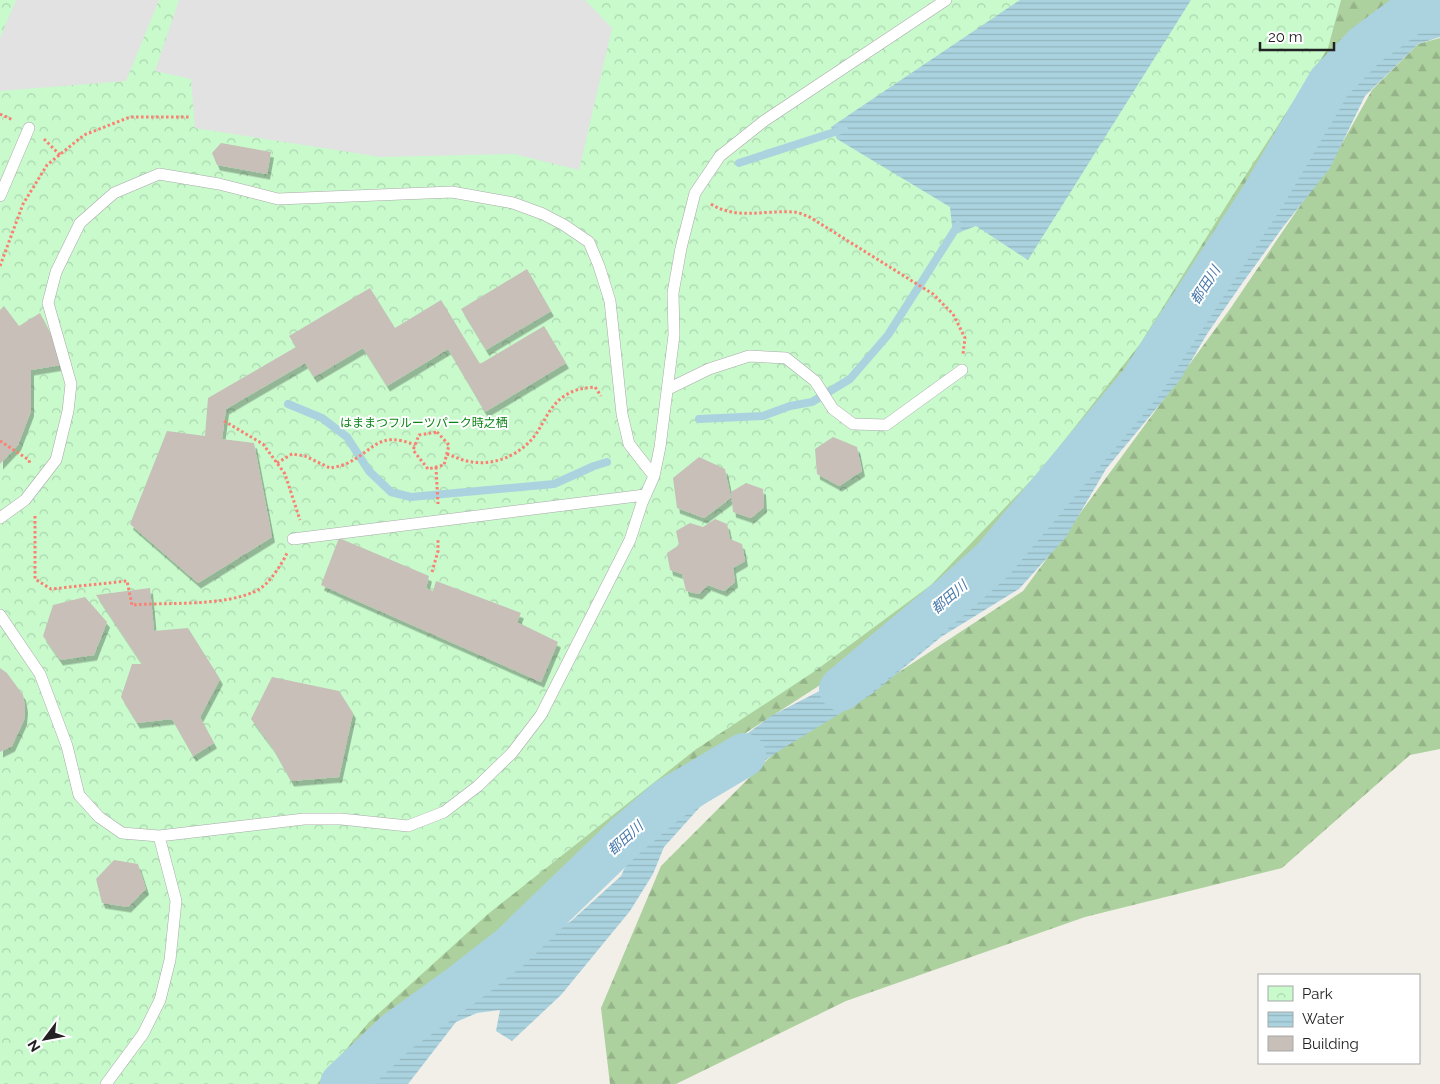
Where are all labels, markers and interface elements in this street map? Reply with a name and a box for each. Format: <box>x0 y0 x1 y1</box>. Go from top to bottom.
scale bar <box>1260 20 1334 52</box>
text: 20 m <box>1268 28 1303 46</box>
water label: 都田川 <box>1187 261 1224 307</box>
park label: はままつフルーツパーク時之栖 <box>340 416 508 430</box>
water label: 都田川 <box>928 576 972 617</box>
water label: 都田川 <box>604 817 647 858</box>
legend <box>1258 974 1420 1064</box>
text: Park <box>1302 985 1333 1003</box>
text: Water <box>1302 1010 1345 1028</box>
north arrow <box>20 1014 70 1064</box>
text: Building <box>1302 1035 1359 1053</box>
text: N <box>24 1037 44 1055</box>

